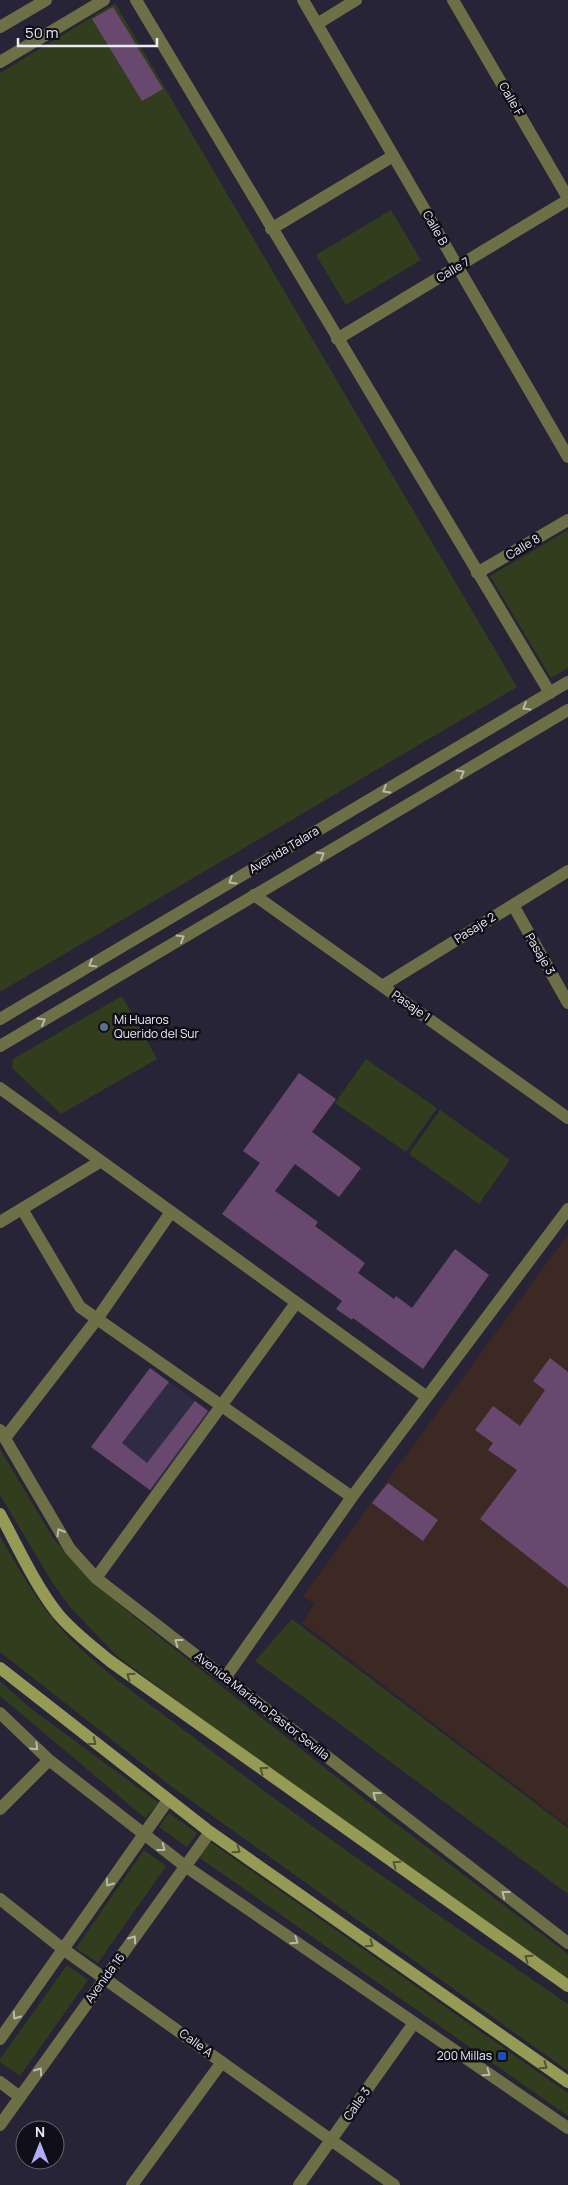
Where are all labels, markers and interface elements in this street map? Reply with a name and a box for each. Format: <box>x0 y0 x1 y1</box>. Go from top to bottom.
scale bar <box>18 15 156 47</box>
text: 50 m <box>25 22 59 43</box>
street label: Calle F <box>495 79 528 119</box>
street label: Calle B <box>419 207 452 248</box>
street label: Calle 7 <box>433 253 473 286</box>
street label: Calle 8 <box>502 530 543 563</box>
one-way arrow <box>523 700 532 710</box>
one-way arrow <box>456 769 465 779</box>
one-way arrow <box>383 783 392 793</box>
street label: Avenida Talara <box>245 822 322 877</box>
one-way arrow <box>316 851 325 861</box>
one-way arrow <box>228 875 237 885</box>
street label: Pasaje 2 <box>451 908 499 947</box>
street label: Pasaje 3 <box>522 930 559 978</box>
one-way arrow <box>176 934 185 944</box>
one-way arrow <box>88 958 97 968</box>
street label: Pasaje 1 <box>389 986 434 1025</box>
place label: Mi Huaros Querido del Sur <box>114 1011 199 1042</box>
one-way arrow <box>36 1018 45 1028</box>
marker: Mi Huaros Querido del Sur <box>98 1021 110 1033</box>
one-way arrow <box>57 1529 67 1538</box>
one-way arrow <box>174 1639 184 1648</box>
street label: Avenida Mariano Pastor Sevilla <box>191 1648 333 1764</box>
one-way arrow <box>127 1673 136 1682</box>
one-way arrow <box>87 1737 96 1745</box>
one-way arrow <box>29 1741 38 1750</box>
one-way arrow <box>259 1767 269 1776</box>
one-way arrow <box>373 1792 382 1800</box>
one-way arrow <box>156 1843 165 1851</box>
one-way arrow <box>231 1844 240 1853</box>
one-way arrow <box>392 1861 402 1870</box>
one-way arrow <box>107 1877 115 1886</box>
one-way arrow <box>502 1892 511 1900</box>
one-way arrow <box>127 1935 136 1945</box>
one-way arrow <box>289 1935 298 1945</box>
one-way arrow <box>364 1938 374 1947</box>
street label: Avenida 16 <box>81 1949 129 2006</box>
one-way arrow <box>524 1955 534 1964</box>
one-way arrow <box>13 2010 22 2020</box>
street label: Calle A <box>176 2025 217 2061</box>
place label: 200 Millas <box>437 2047 492 2064</box>
marker: 200 Millas <box>496 2050 508 2062</box>
one-way arrow <box>538 2060 548 2069</box>
one-way arrow <box>481 2067 490 2076</box>
one-way arrow <box>33 2068 41 2077</box>
street label: Calle 3 <box>339 2084 374 2124</box>
north arrow <box>15 2120 65 2170</box>
text: N <box>35 2122 45 2141</box>

